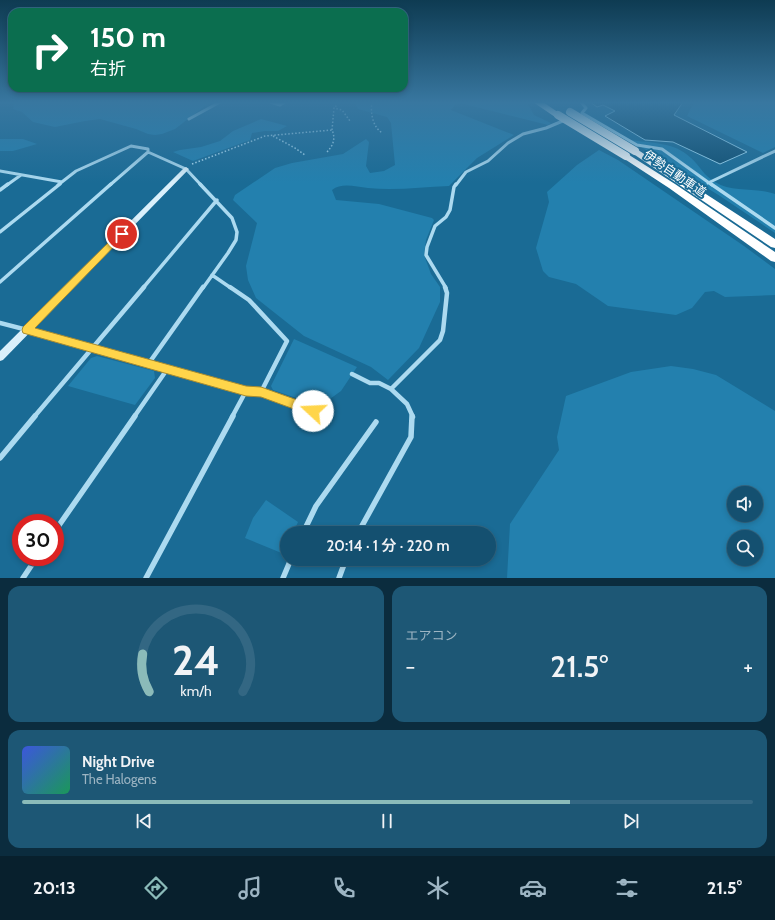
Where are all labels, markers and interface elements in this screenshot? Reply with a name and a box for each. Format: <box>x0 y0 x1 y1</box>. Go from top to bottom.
text: 150 m <box>90 20 166 54</box>
icon: right <box>24 24 76 76</box>
text: 右折 <box>90 58 126 80</box>
street label: 伊勢自動車道 <box>641 147 709 199</box>
pin <box>105 217 139 251</box>
icon: arrive <box>111 223 133 245</box>
position arrow <box>292 390 334 432</box>
map controls <box>727 486 763 566</box>
button: sound <box>727 486 763 522</box>
speed limit sign: 30 <box>12 514 64 566</box>
button: search <box>727 530 763 566</box>
text: 20:14 · 1 分 · 220 m <box>326 537 450 555</box>
text: エアコン <box>406 627 458 643</box>
text: 24 <box>172 635 220 685</box>
text: 21.5° <box>550 648 608 685</box>
text: − <box>406 653 415 680</box>
text: + <box>743 653 753 680</box>
text: km/h <box>180 682 211 700</box>
text: Night Drive <box>82 753 155 771</box>
text: The Halogens <box>82 771 157 787</box>
icon: previous <box>133 810 155 832</box>
icon: pause <box>376 810 398 832</box>
icon: next <box>620 810 642 832</box>
icon: directions <box>142 874 170 902</box>
icon: music <box>236 874 264 902</box>
icon: phone <box>330 874 358 902</box>
icon: climate <box>424 874 452 902</box>
icon: car <box>519 874 547 902</box>
icon: filters <box>613 874 641 902</box>
text: 20:13 <box>33 877 76 899</box>
text: 21.5° <box>707 877 742 899</box>

